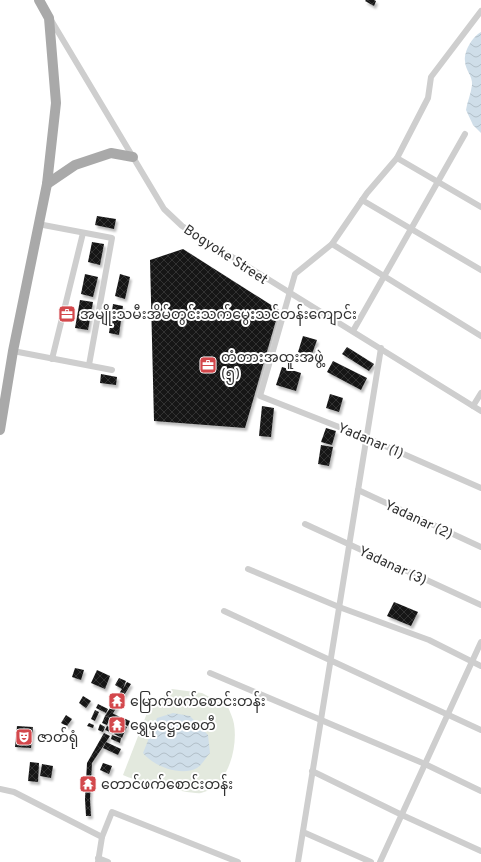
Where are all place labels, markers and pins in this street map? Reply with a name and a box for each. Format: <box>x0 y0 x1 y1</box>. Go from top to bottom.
office icon: အမျိုးသမီးအိမ်တွင်းသက်မွေးသင်တန်းကျောင်း <box>57 304 77 324</box>
place label: အမျိုးသမီးအိမ်တွင်းသက်မွေးသင်တန်းကျောင်း <box>80 304 357 326</box>
place label: တံတားအထူးအဖွဲ့ (၅) <box>221 349 325 385</box>
office icon: တံတားအထူးအဖွဲ့ (၅) <box>198 355 218 375</box>
temple icon: မြောက်ဖက်စောင်းတန်း <box>107 691 127 711</box>
place label: မြောက်ဖက်စောင်းတန်း <box>130 691 266 713</box>
temple icon: ရွှေမုဋ္ဌောစေတီ <box>107 715 127 735</box>
place label: ရွှေမုဋ္ဌောစေတီ <box>130 715 216 737</box>
theatre icon: ဇာတ်ရုံ <box>14 727 34 747</box>
place label: ဇာတ်ရုံ <box>37 727 78 749</box>
temple icon: တောင်ဖက်စောင်းတန်း <box>78 774 98 794</box>
place label: တောင်ဖက်စောင်းတန်း <box>101 774 233 796</box>

